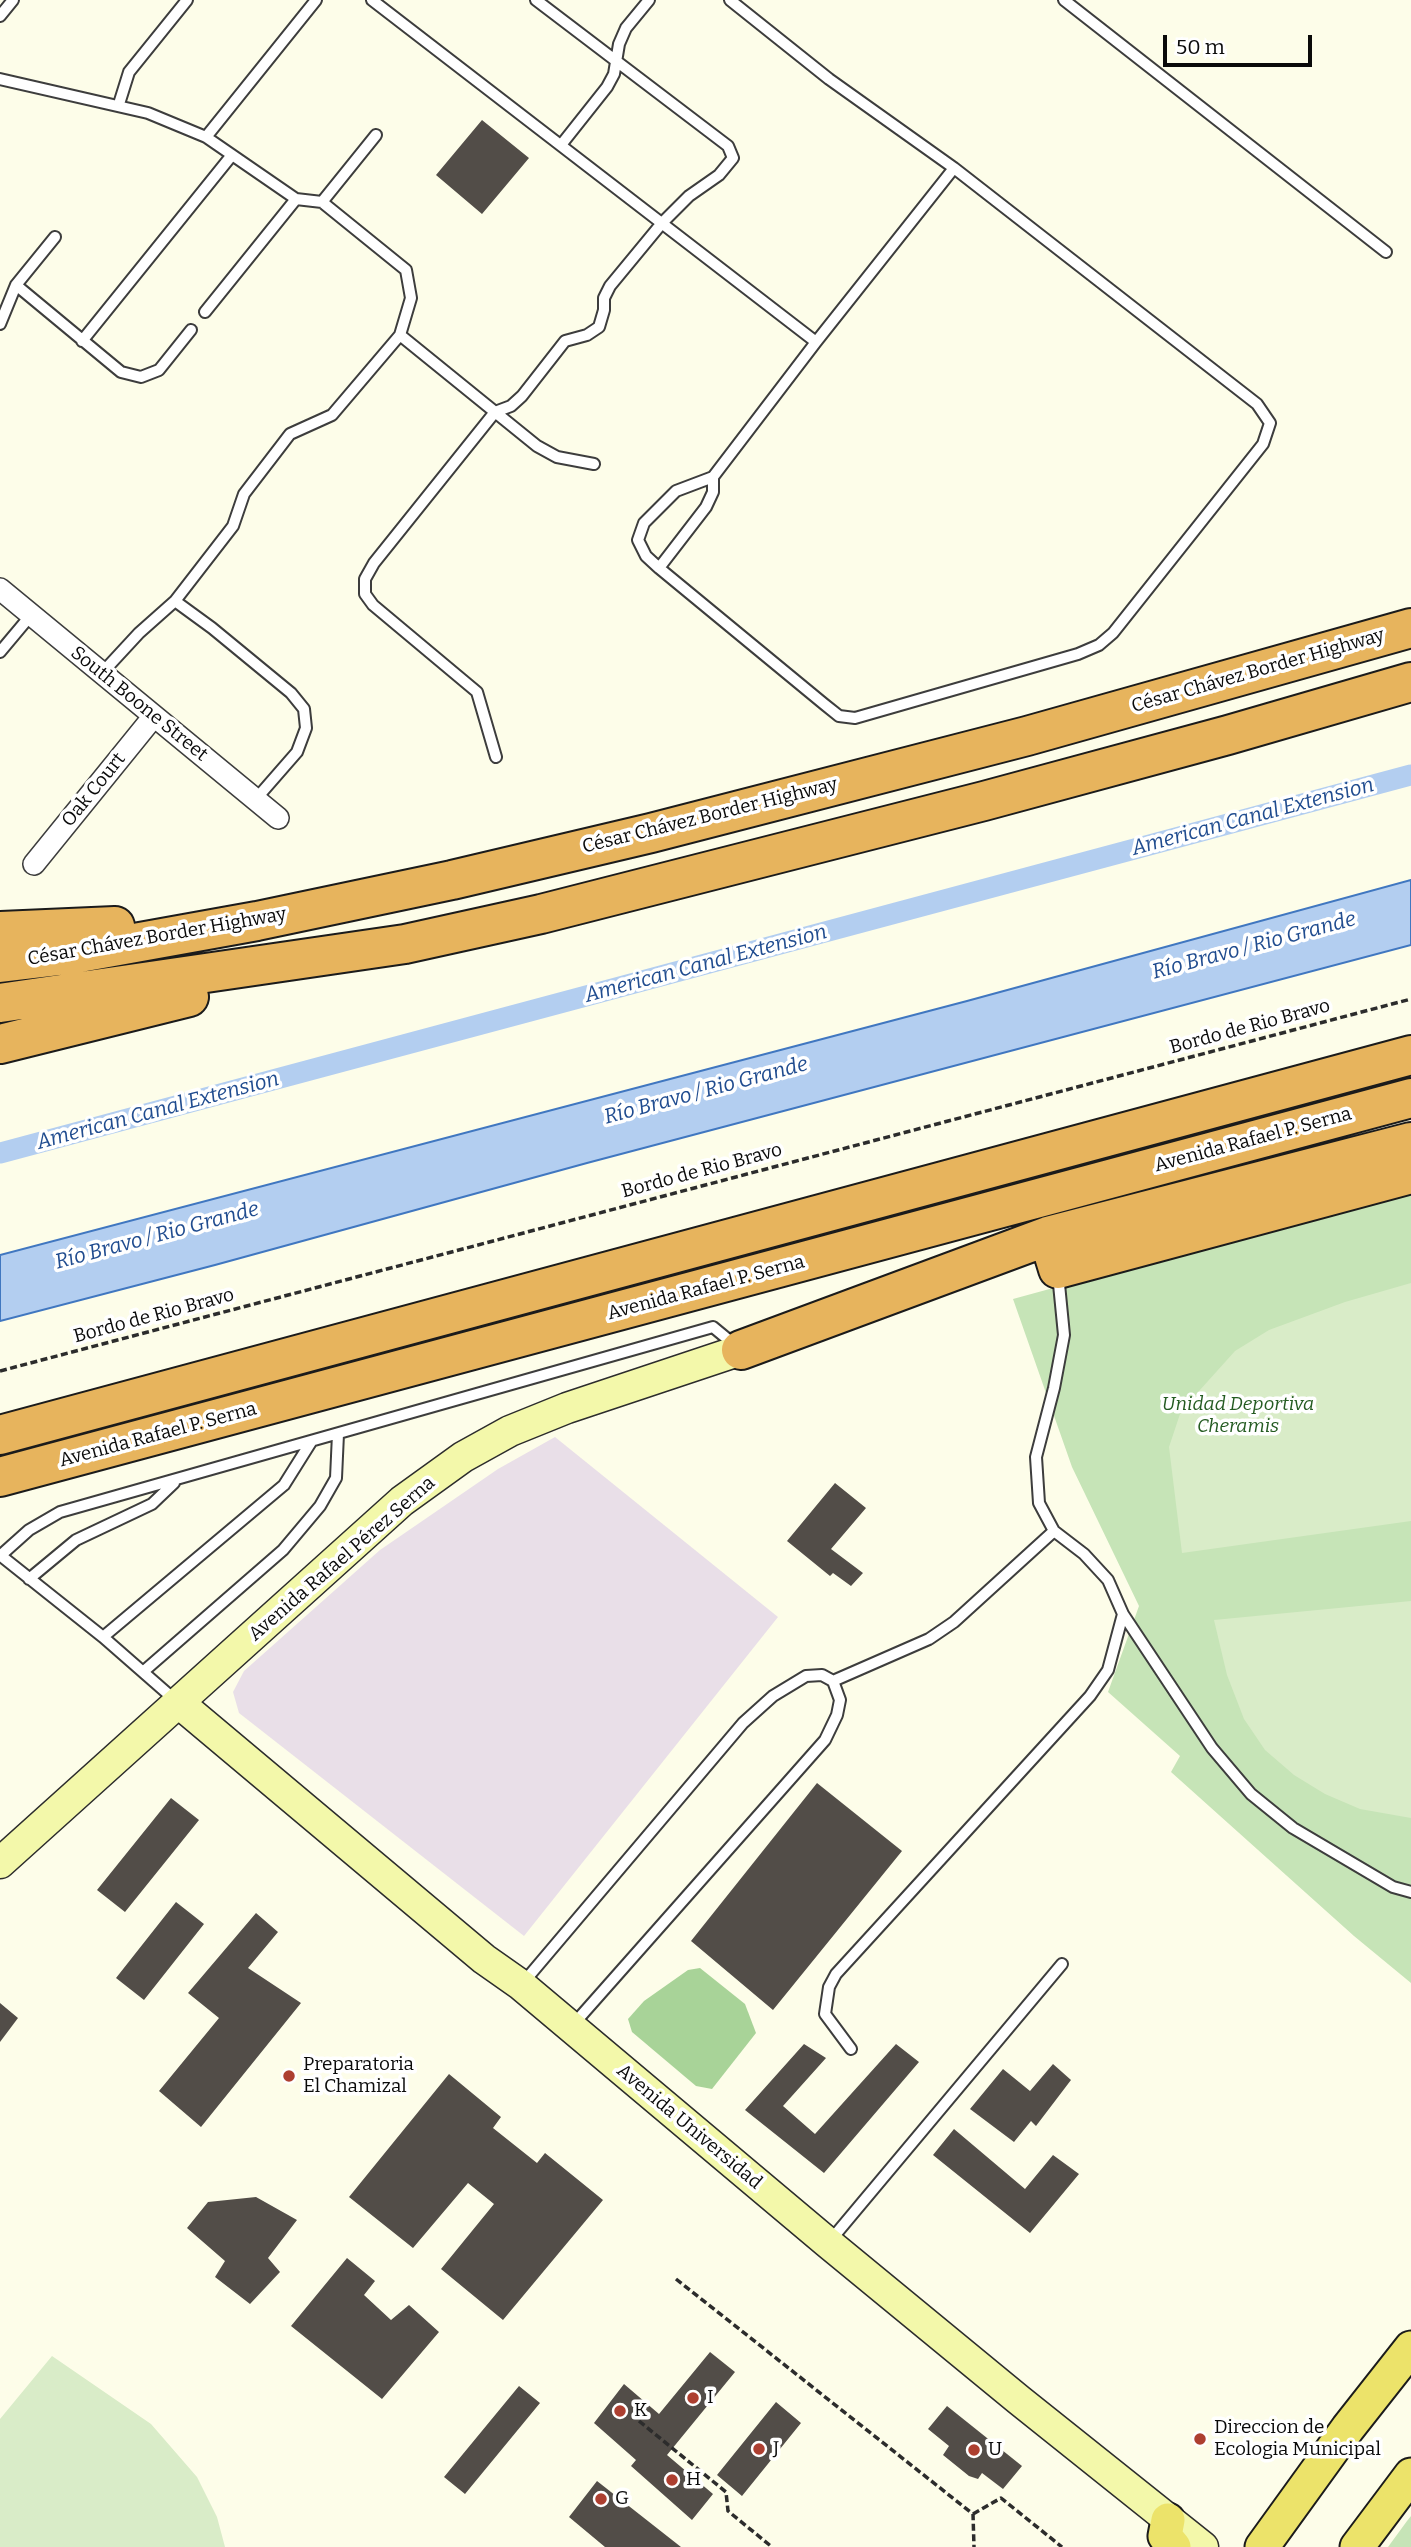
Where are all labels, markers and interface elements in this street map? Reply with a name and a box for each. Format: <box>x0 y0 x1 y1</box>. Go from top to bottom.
scale bar <box>1166 21 1315 65</box>
text: 50 m <box>1176 34 1225 60</box>
street label: César Chávez Border Highway <box>1129 624 1387 718</box>
street label: South Boone Street <box>66 642 212 766</box>
street label: Oak Court <box>57 748 131 832</box>
street label: César Chávez Border Highway <box>580 773 840 859</box>
water label: American Canal Extension <box>1129 773 1377 861</box>
street label: César Chávez Border Highway <box>26 903 288 971</box>
water label: Río Bravo / Rio Grande <box>1149 907 1359 985</box>
water label: American Canal Extension <box>582 920 830 1008</box>
street label: Bordo de Rio Bravo <box>1167 995 1333 1059</box>
water label: Río Bravo / Rio Grande <box>601 1052 811 1130</box>
water label: American Canal Extension <box>34 1067 282 1155</box>
street label: Avenida Rafael P. Serna <box>1152 1103 1354 1177</box>
street label: Bordo de Rio Bravo <box>619 1139 785 1203</box>
water label: Río Bravo / Rio Grande <box>52 1197 262 1275</box>
street label: Avenida Rafael P. Serna <box>605 1251 807 1325</box>
street label: Bordo de Rio Bravo <box>71 1284 237 1348</box>
park label: Unidad Deportiva Cheramis <box>1162 1394 1314 1438</box>
street label: Avenida Rafael P. Serna <box>57 1398 259 1472</box>
street label: Avenida Rafael Pérez Serna <box>244 1472 440 1646</box>
place label: Preparatoria El Chamizal <box>303 2054 414 2098</box>
street label: Avenida Universidad <box>612 2060 766 2194</box>
marker: Preparatoria El Chamizal <box>281 2068 297 2084</box>
place label: I <box>707 2387 714 2409</box>
marker: I <box>685 2390 701 2406</box>
place label: K <box>634 2400 647 2422</box>
marker: K <box>612 2403 628 2419</box>
place label: Direccion de Ecologia Municipal <box>1214 2417 1381 2461</box>
marker: Direccion de Ecologia Municipal <box>1192 2431 1208 2447</box>
place label: J <box>773 2438 779 2460</box>
place label: U <box>988 2439 1002 2461</box>
marker: J <box>751 2441 767 2457</box>
marker: U <box>966 2442 982 2458</box>
place label: H <box>686 2469 701 2491</box>
marker: H <box>664 2472 680 2488</box>
place label: G <box>615 2488 629 2510</box>
marker: G <box>593 2491 609 2507</box>

